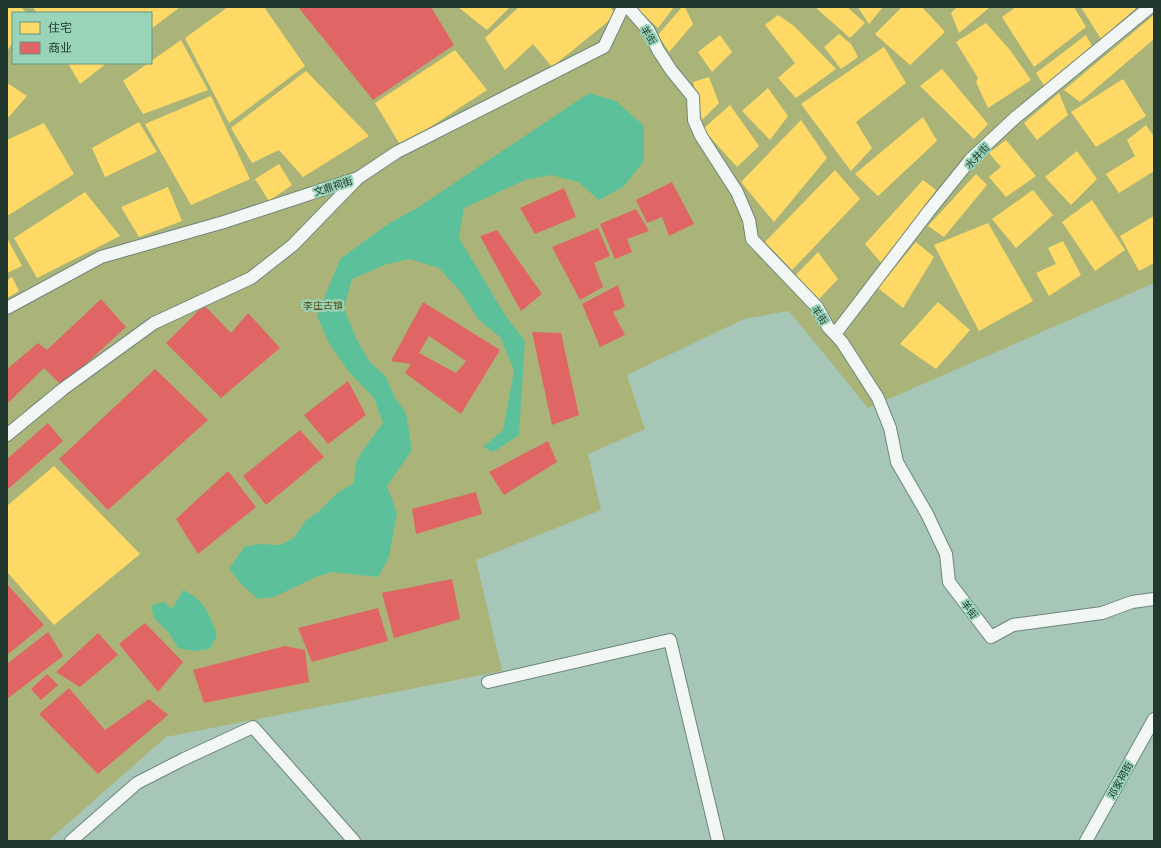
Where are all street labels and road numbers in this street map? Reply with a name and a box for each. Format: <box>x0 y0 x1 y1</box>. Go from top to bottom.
street label: 羊街 <box>638 23 660 47</box>
street label: 水井街 <box>962 140 992 172</box>
street label: 文鼎祠街 <box>312 173 354 199</box>
street label: 羊街 <box>809 303 831 327</box>
street label: 羊街 <box>958 597 982 621</box>
street label: 邓家祠街 <box>1104 759 1136 801</box>

